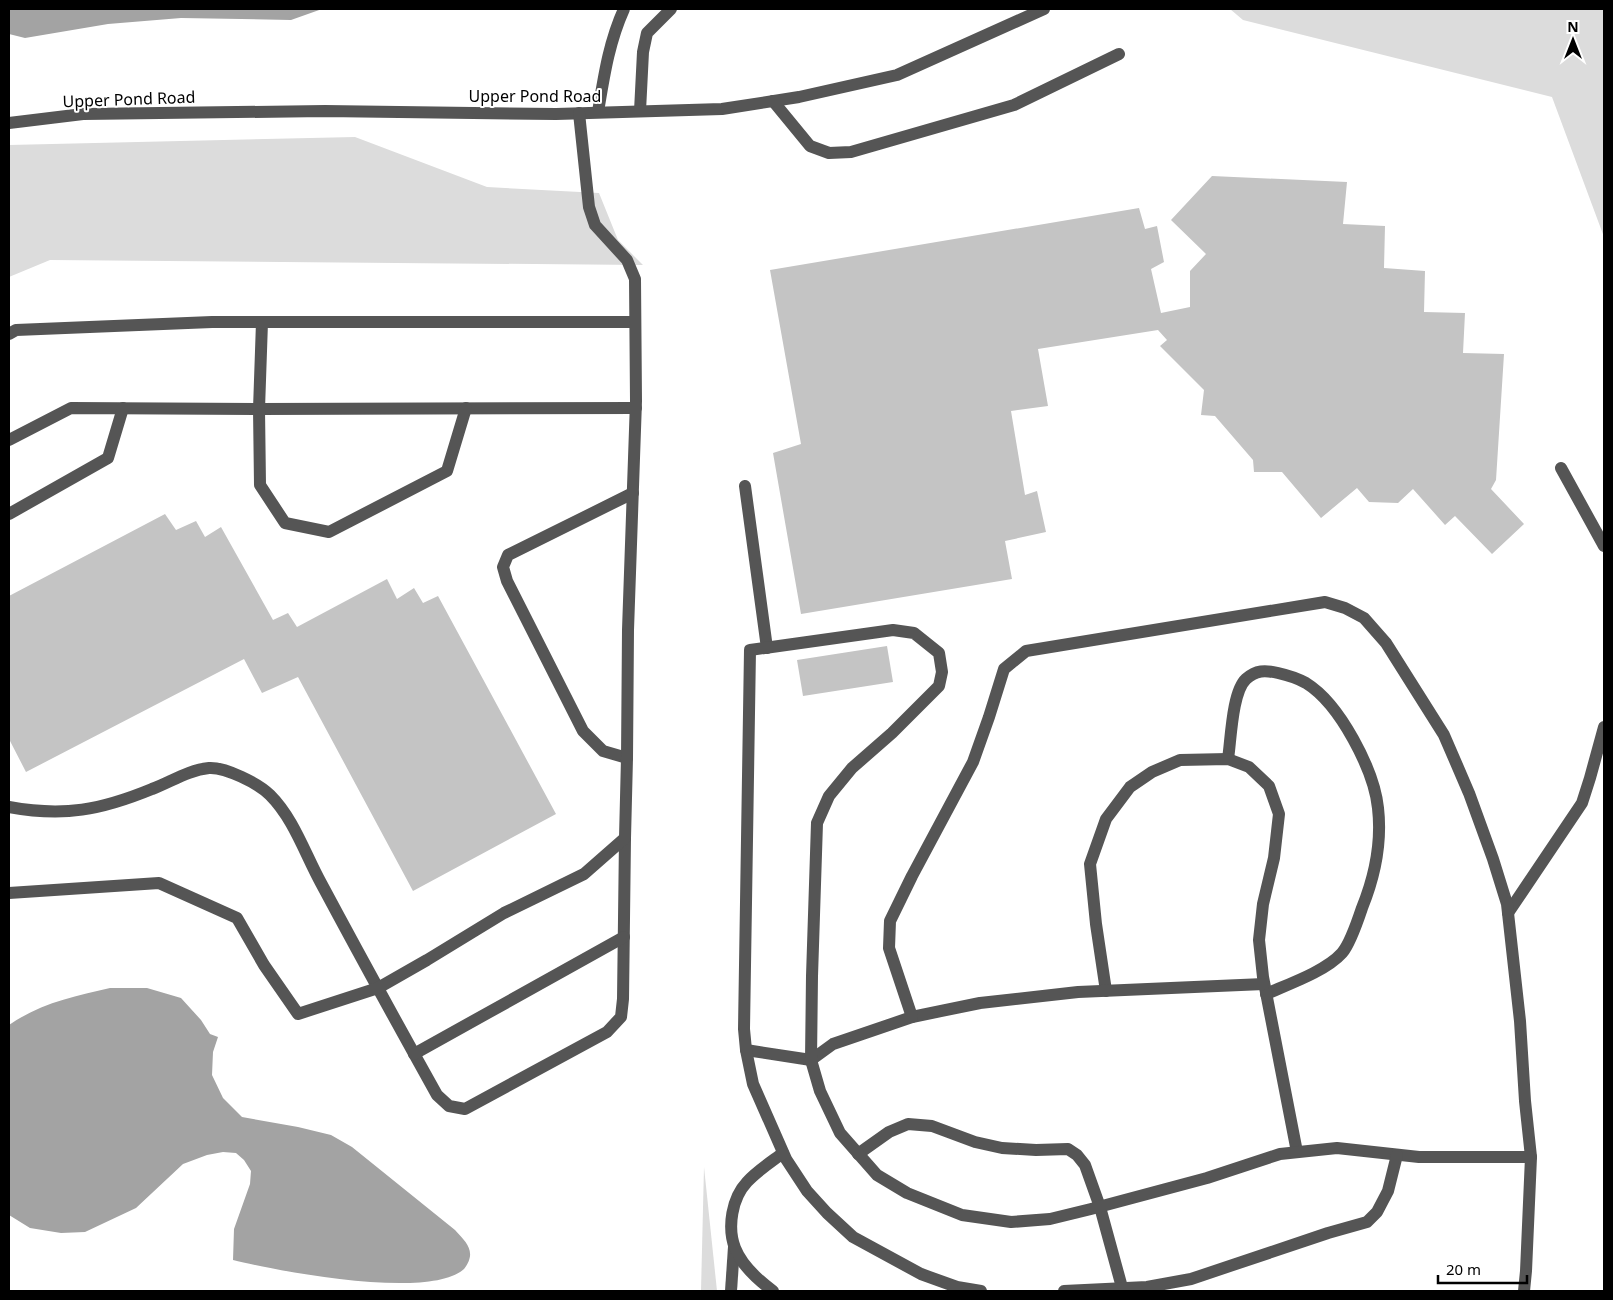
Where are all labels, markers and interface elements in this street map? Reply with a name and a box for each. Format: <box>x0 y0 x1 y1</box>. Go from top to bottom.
north arrow <box>1548 15 1598 65</box>
text: N <box>1567 17 1579 36</box>
street label: Upper Pond Road <box>469 85 601 107</box>
street label: Upper Pond Road <box>62 86 196 112</box>
scale bar <box>1438 1252 1527 1284</box>
text: 20 m <box>1446 1259 1481 1279</box>

